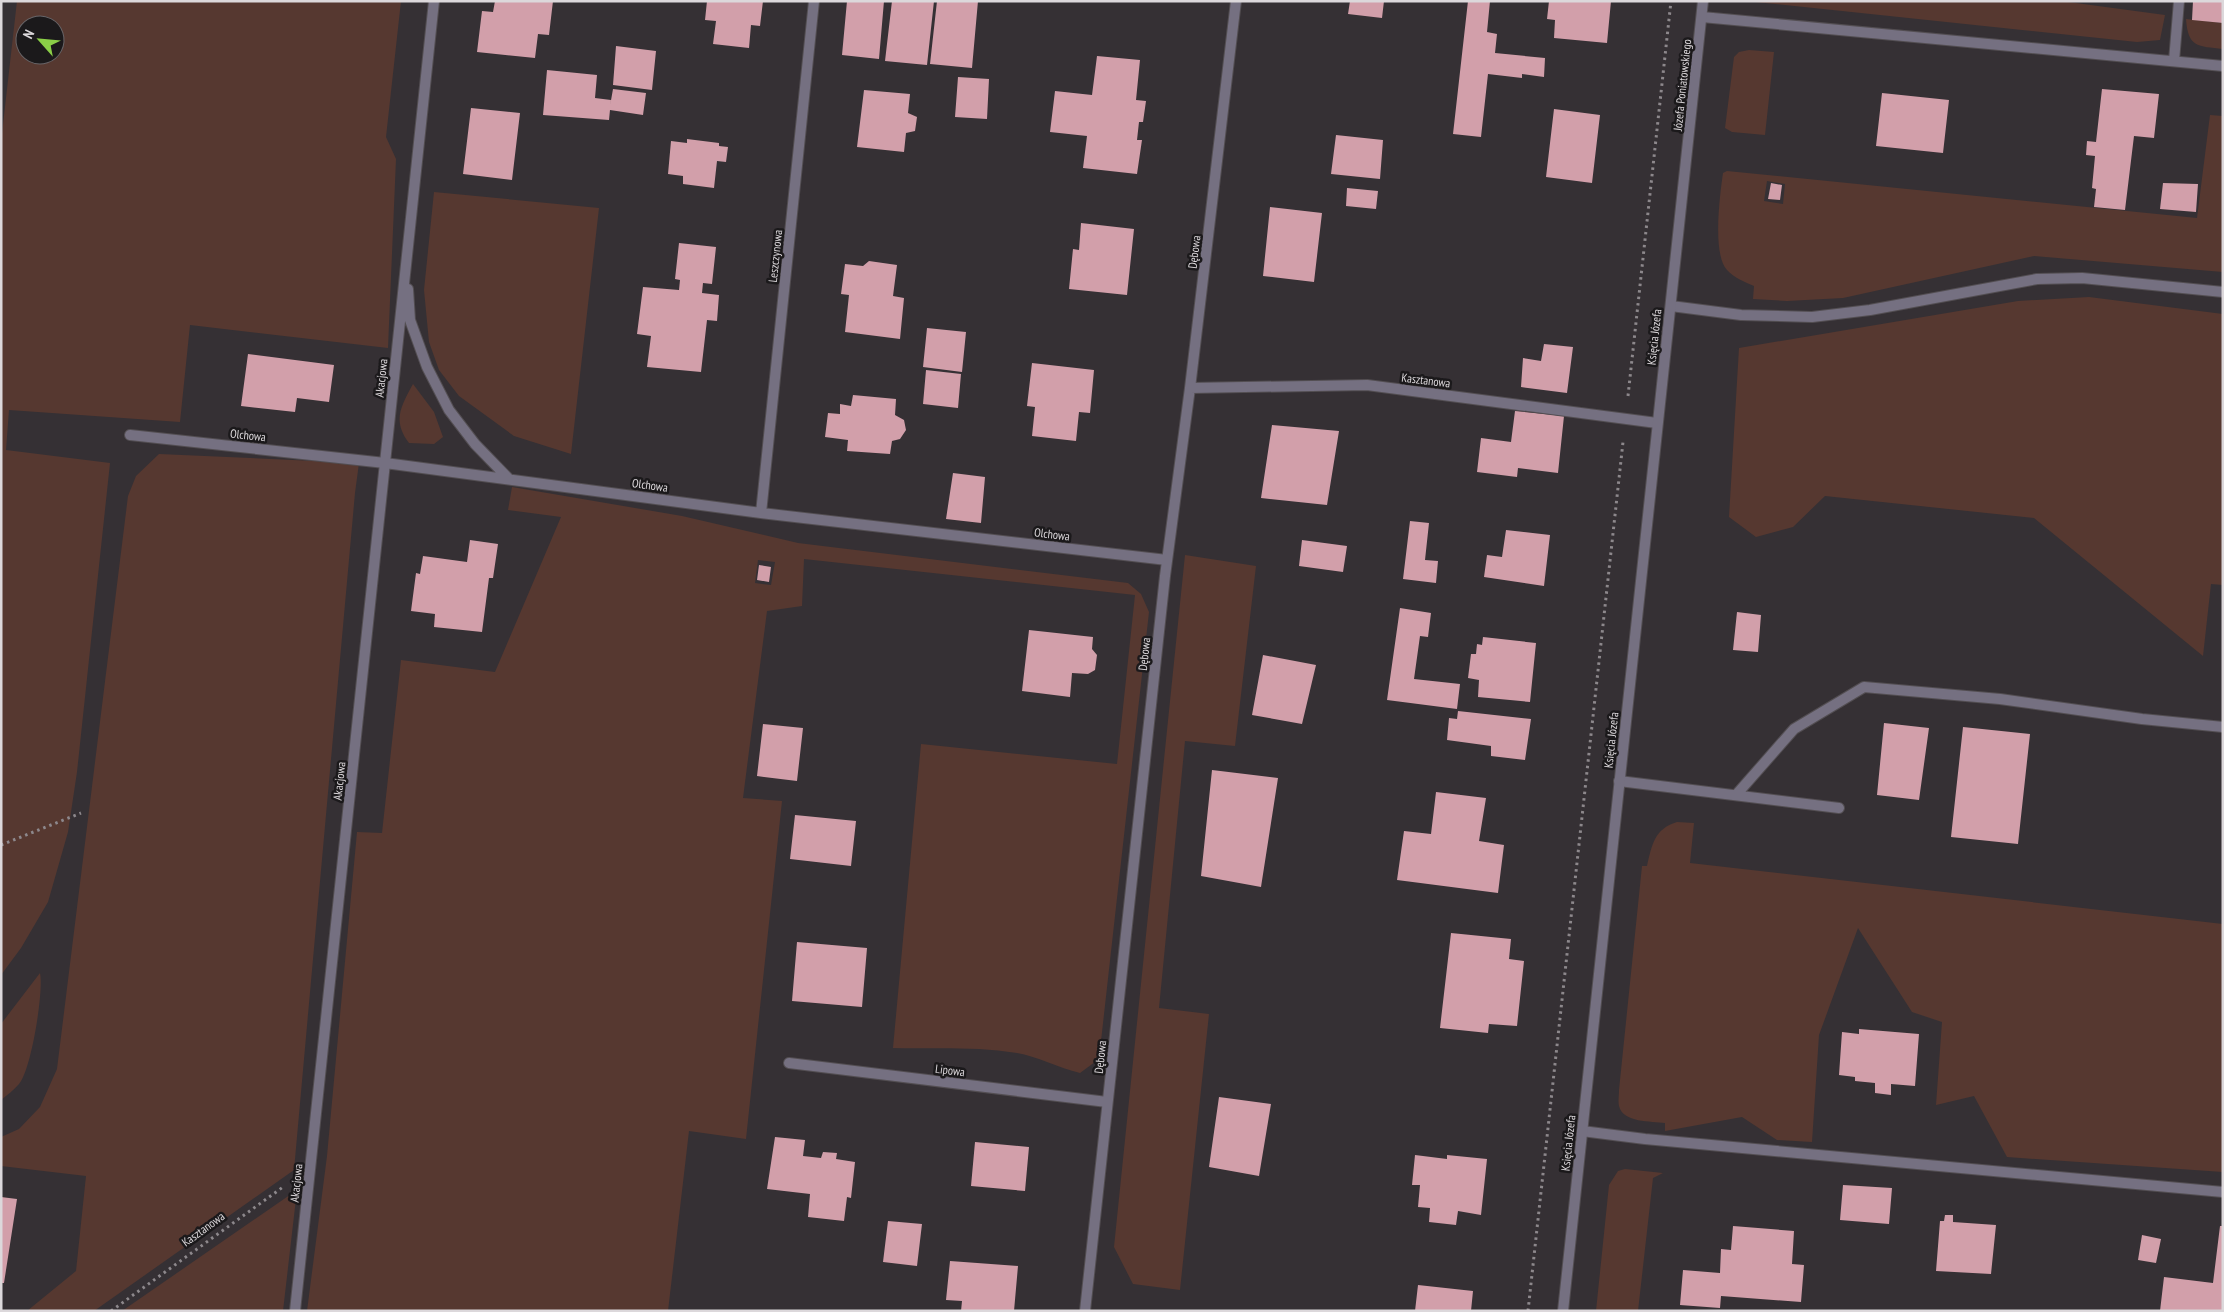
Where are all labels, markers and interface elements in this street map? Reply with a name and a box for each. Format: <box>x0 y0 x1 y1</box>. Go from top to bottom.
north arrow <box>15 15 65 65</box>
text: N <box>19 27 38 42</box>
street label: Józefa Poniatowskiego <box>1670 38 1694 133</box>
street label: Leszczynowa <box>765 229 785 283</box>
street label: Dębowa <box>1185 234 1204 269</box>
street label: Księcia Józefa <box>1644 308 1664 366</box>
street label: Akacjowa <box>372 358 391 398</box>
street label: Kasztanowa <box>1401 370 1452 390</box>
street label: Olchowa <box>229 426 267 444</box>
street label: Olchowa <box>631 475 669 495</box>
street label: Olchowa <box>1033 524 1071 544</box>
street label: Dębowa <box>1135 636 1153 671</box>
street label: Księcia Józefa <box>1601 711 1621 769</box>
street label: Akacjowa <box>330 761 349 801</box>
street label: Dębowa <box>1091 1039 1109 1074</box>
street label: Lipowa <box>934 1061 966 1079</box>
street label: Księcia Józefa <box>1558 1114 1578 1172</box>
street label: Akacjowa <box>287 1163 306 1203</box>
street label: Kasztanowa <box>179 1208 227 1250</box>

